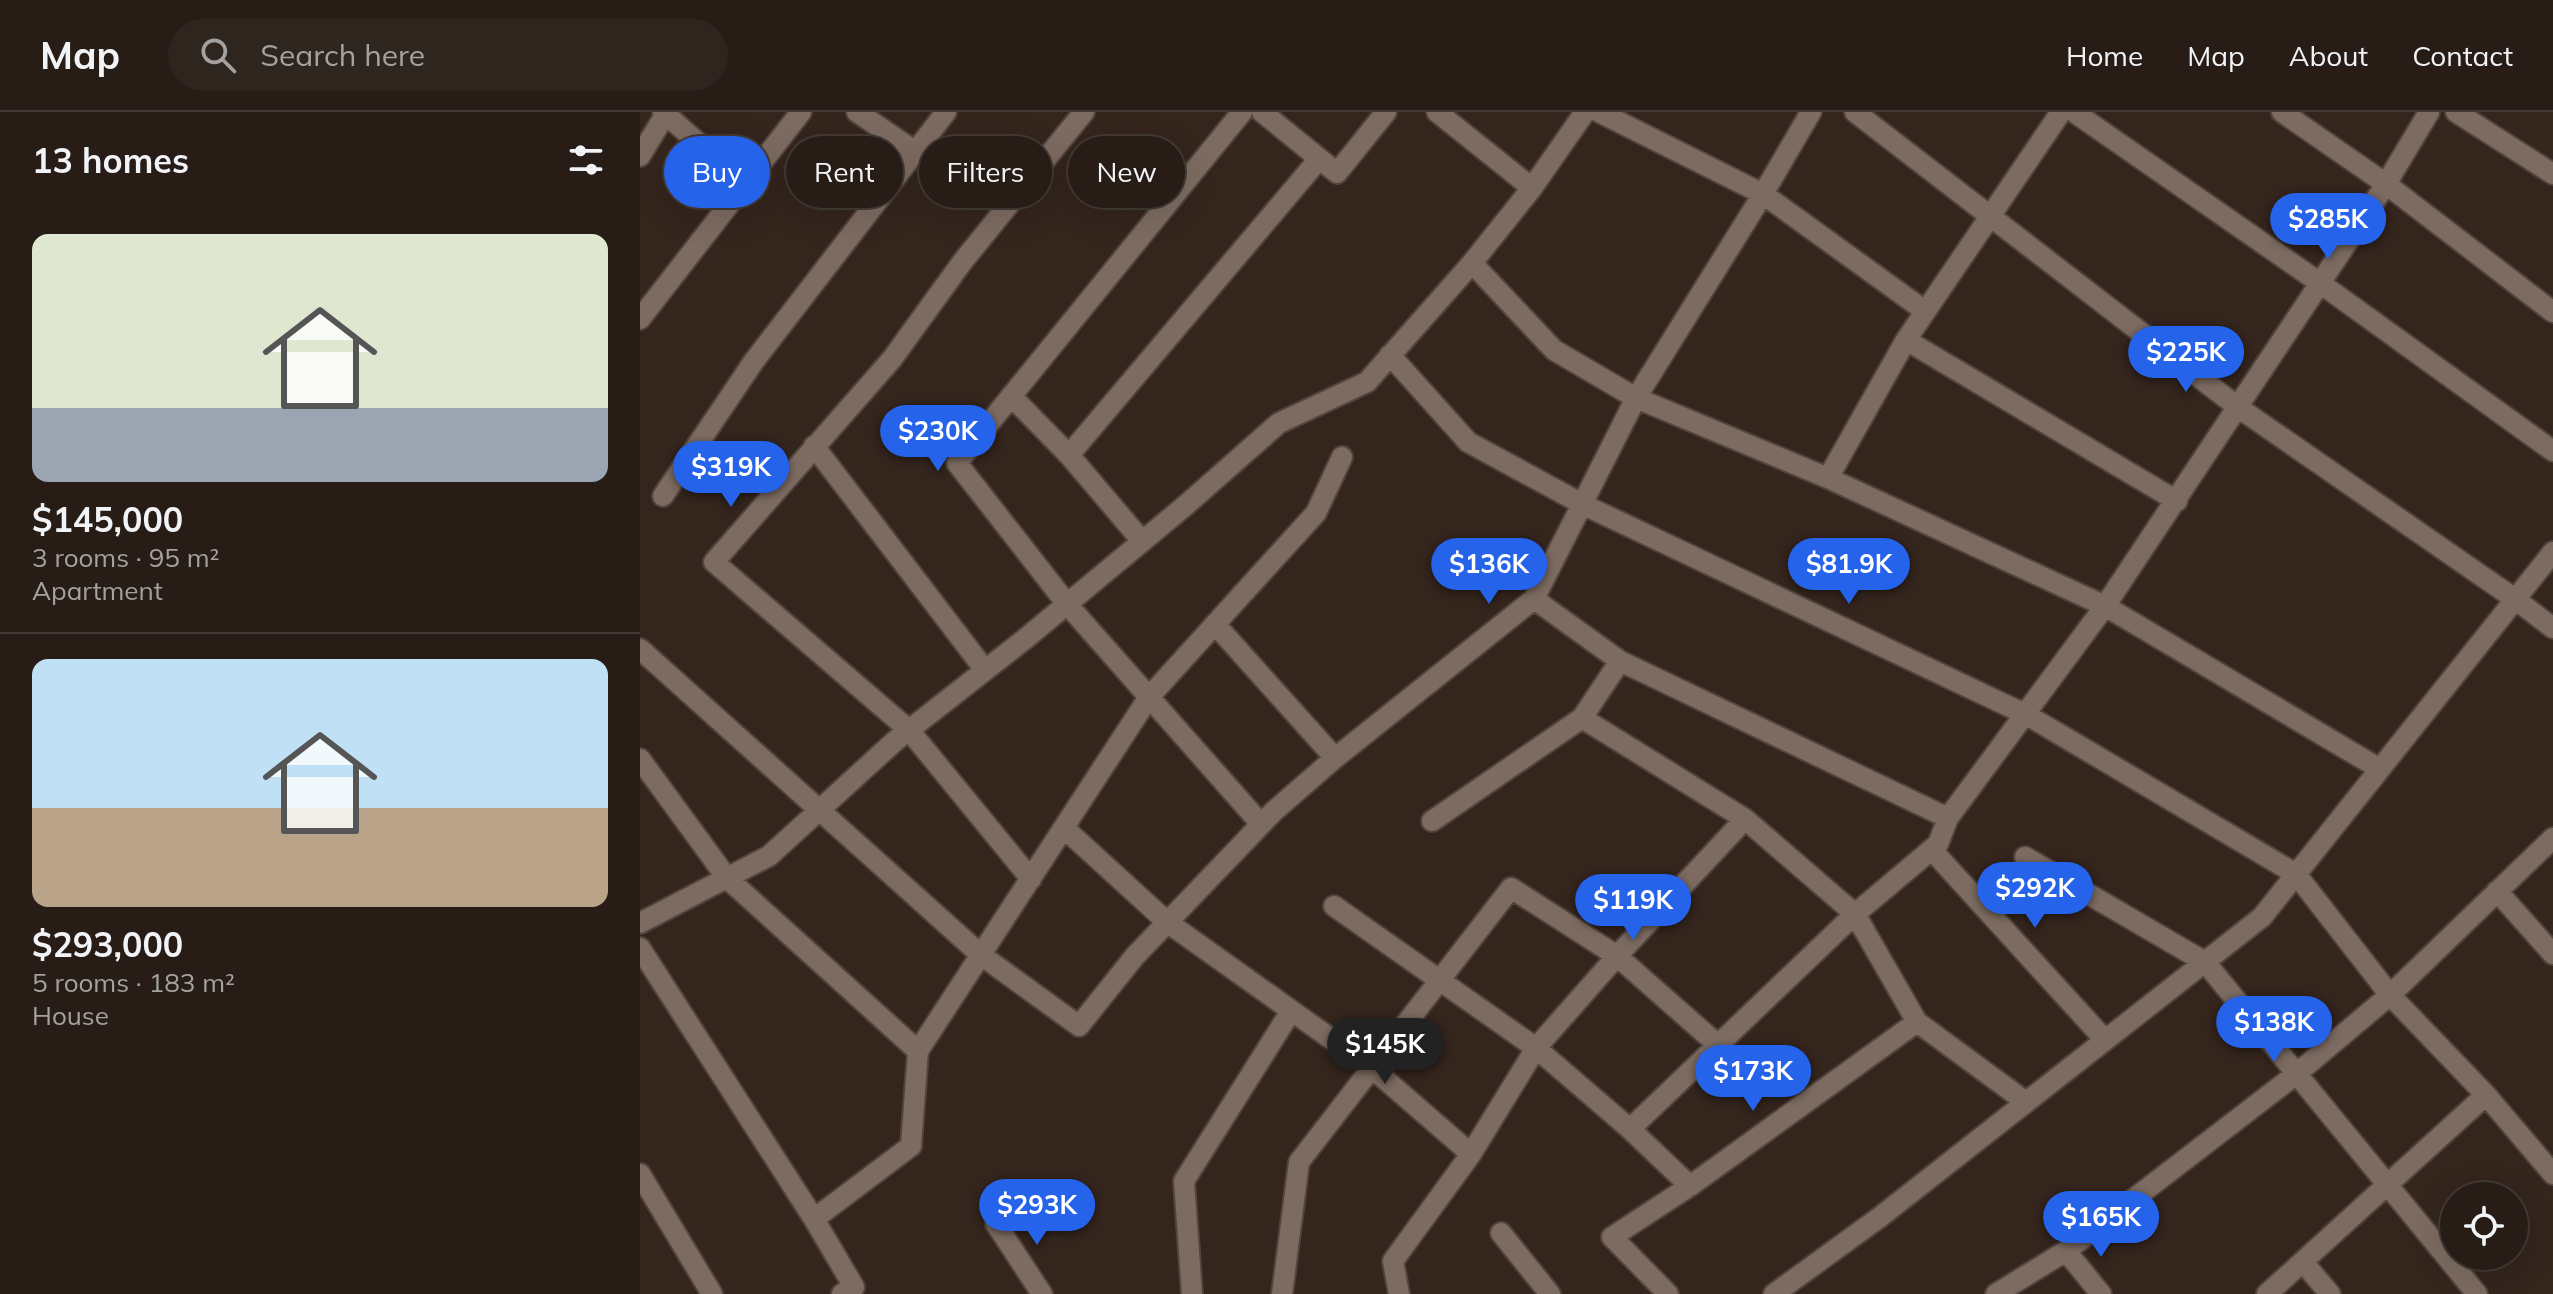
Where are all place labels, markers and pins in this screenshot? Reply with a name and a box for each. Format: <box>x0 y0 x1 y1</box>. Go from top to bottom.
pin: $285K <box>2272 193 2384 261</box>
pin: $225K <box>2130 326 2242 394</box>
pin: $230K <box>882 405 994 473</box>
pin: $319K <box>675 441 787 509</box>
pin: $136K <box>1433 538 1545 606</box>
pin: $81.9K <box>1784 538 1914 606</box>
pin: $292K <box>1979 862 2091 930</box>
pin: $119K <box>1577 874 1689 942</box>
pin: $138K <box>2218 996 2330 1064</box>
pin: $145K <box>1329 1018 1441 1086</box>
pin: $173K <box>1697 1045 1809 1113</box>
pin: $293K <box>981 1179 1093 1247</box>
pin: $165K <box>2045 1191 2157 1259</box>

